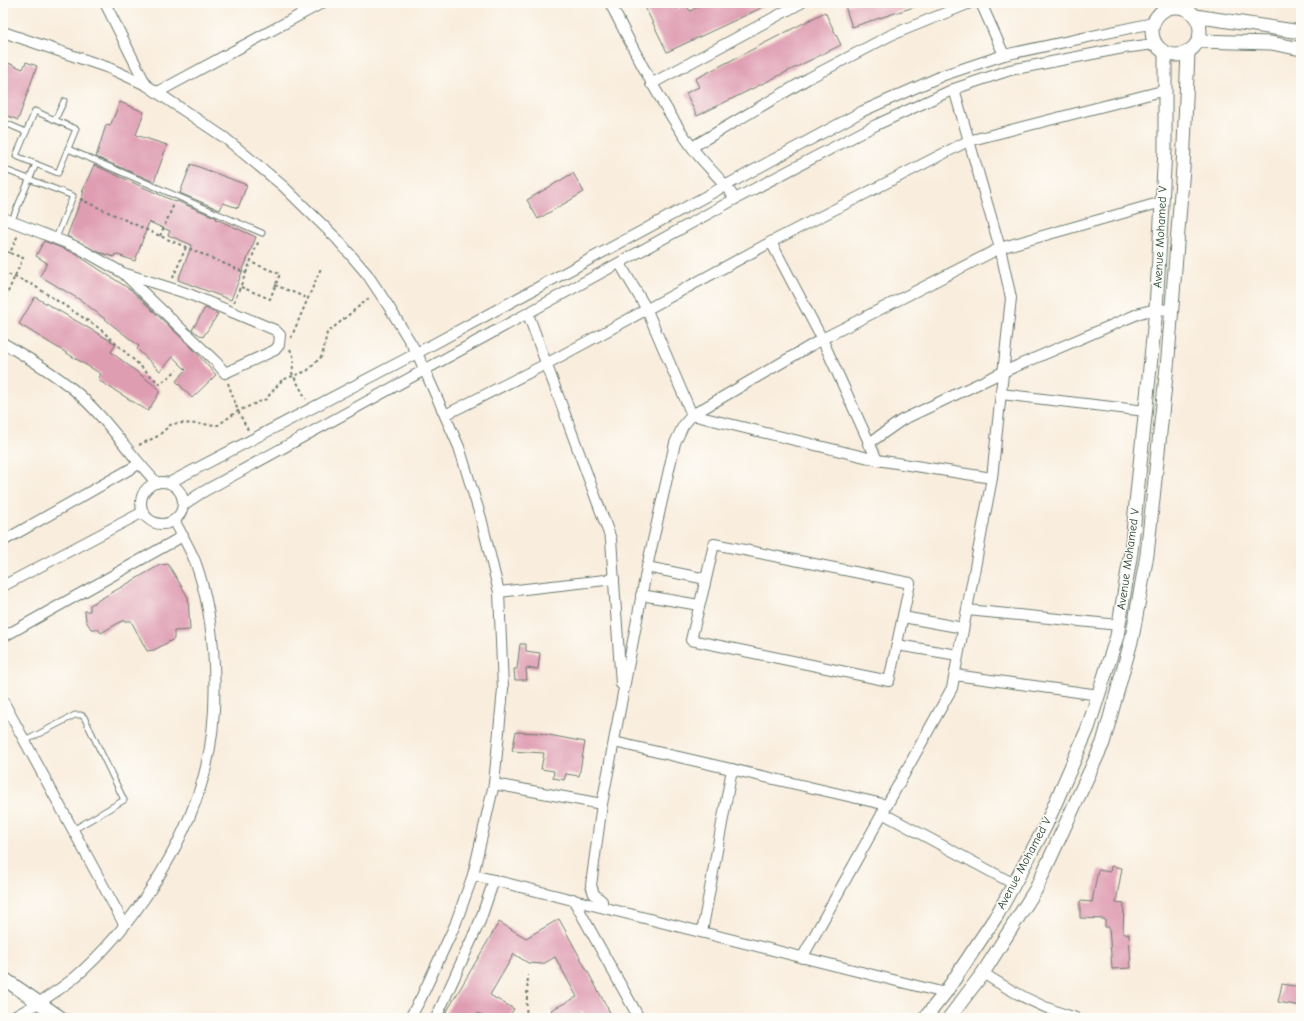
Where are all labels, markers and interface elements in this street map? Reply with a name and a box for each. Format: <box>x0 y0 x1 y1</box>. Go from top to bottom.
street label: Avenue Mohamed V <box>1150 185 1170 288</box>
street label: Avenue Mohamed V <box>1114 507 1142 611</box>
street label: Avenue Mohamed V <box>994 814 1054 911</box>

